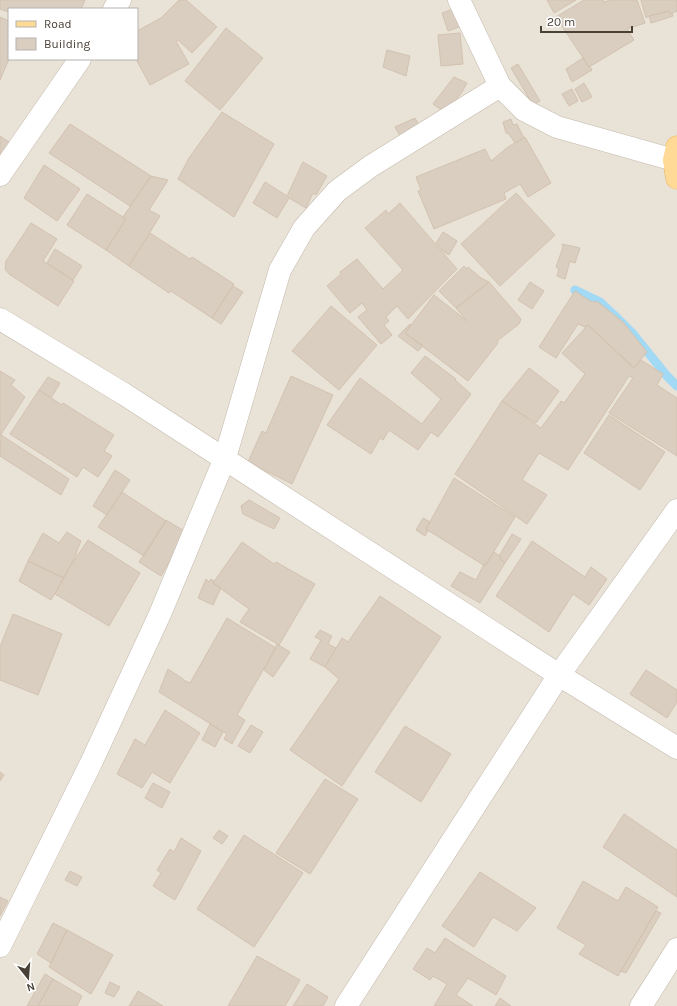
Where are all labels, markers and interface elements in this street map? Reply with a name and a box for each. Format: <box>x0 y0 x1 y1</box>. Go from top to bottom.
legend <box>8 8 138 60</box>
scale bar <box>541 8 632 34</box>
text: 20 m <box>547 15 575 29</box>
text: Road <box>44 17 72 31</box>
text: Building <box>44 37 91 51</box>
north arrow <box>8 958 48 998</box>
text: N <box>25 980 36 994</box>

